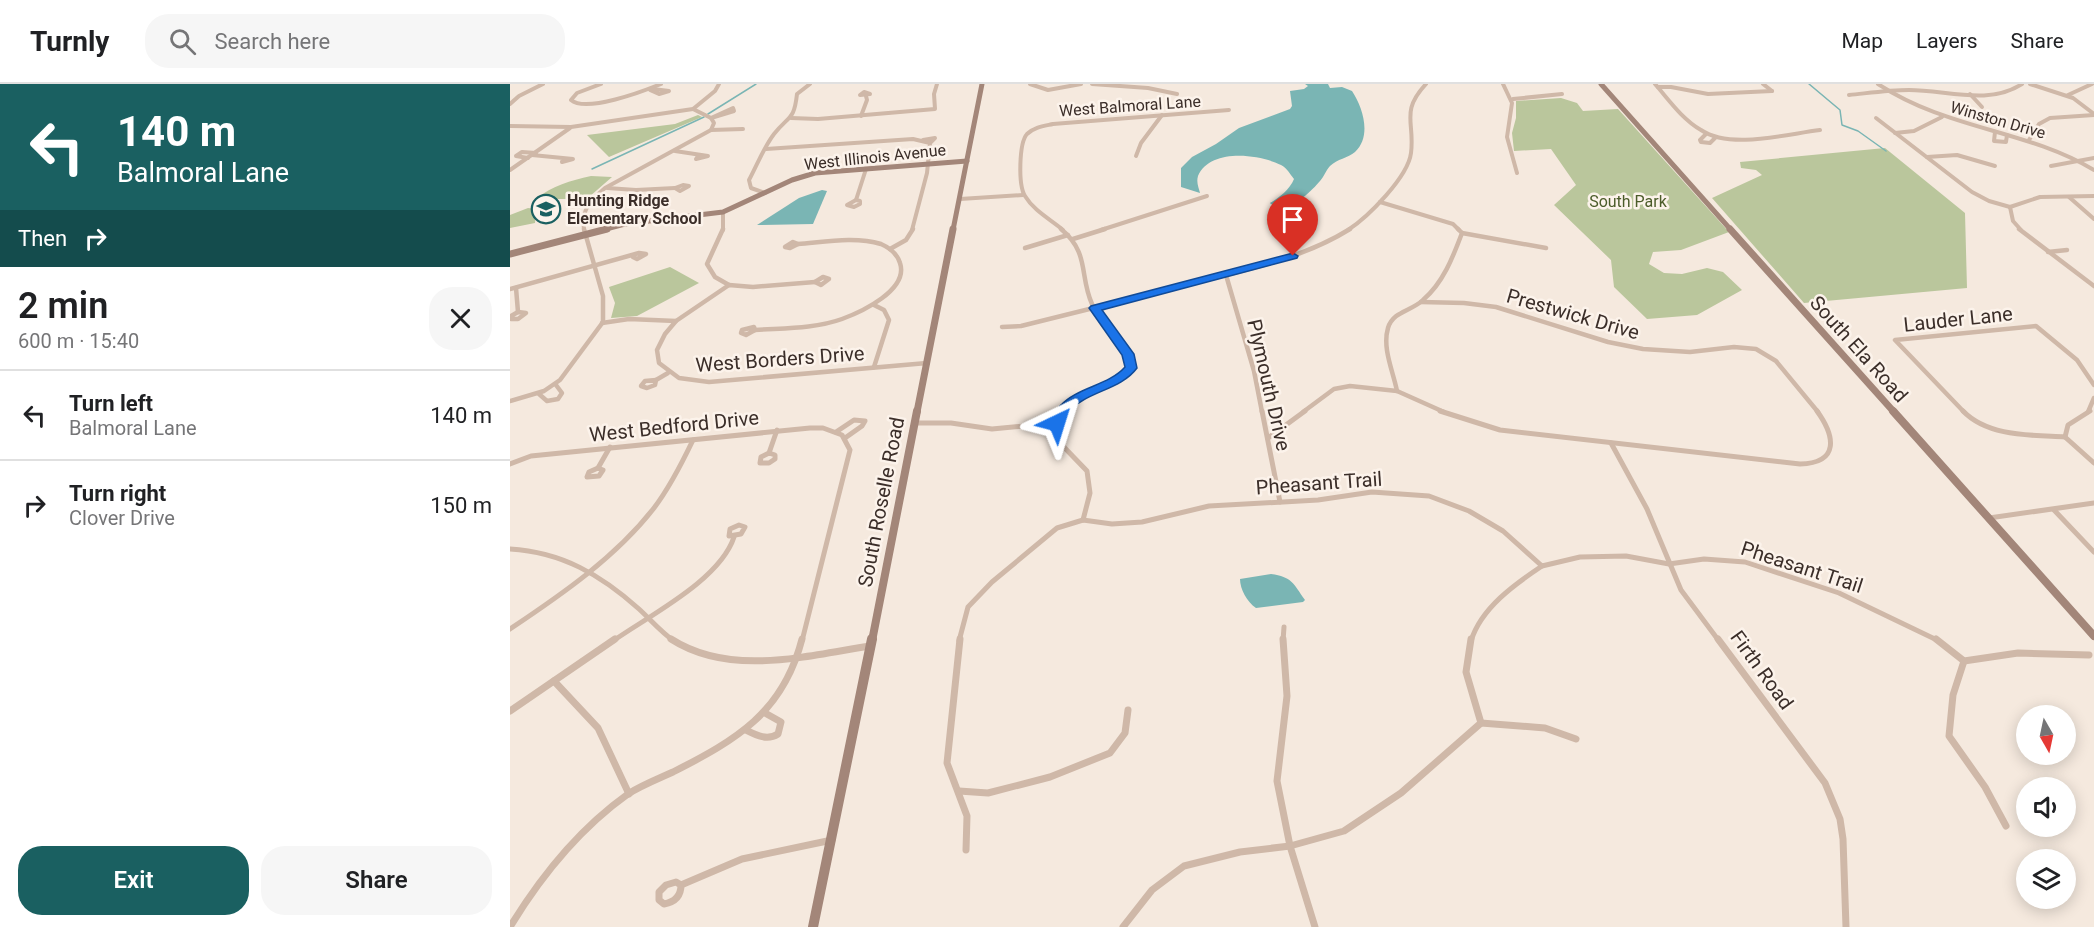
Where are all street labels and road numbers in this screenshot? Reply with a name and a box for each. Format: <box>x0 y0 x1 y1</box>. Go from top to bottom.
street label: West Balmoral Lane <box>1059 92 1201 120</box>
street label: Winston Drive <box>1948 97 2048 143</box>
street label: West Illinois Avenue <box>803 140 947 174</box>
street label: Prestwick Drive <box>1504 284 1642 344</box>
street label: South Ela Road <box>1805 291 1913 407</box>
street label: Lauder Lane <box>1902 301 2014 337</box>
street label: Plymouth Drive <box>1242 317 1296 453</box>
street label: West Borders Drive <box>695 341 865 377</box>
street label: West Bedford Drive <box>588 405 760 447</box>
street label: South Roselle Road <box>853 415 909 589</box>
street label: Pheasant Trail <box>1255 467 1383 499</box>
street label: Pheasant Trail <box>1738 536 1866 598</box>
street label: Firth Road <box>1725 626 1799 714</box>

